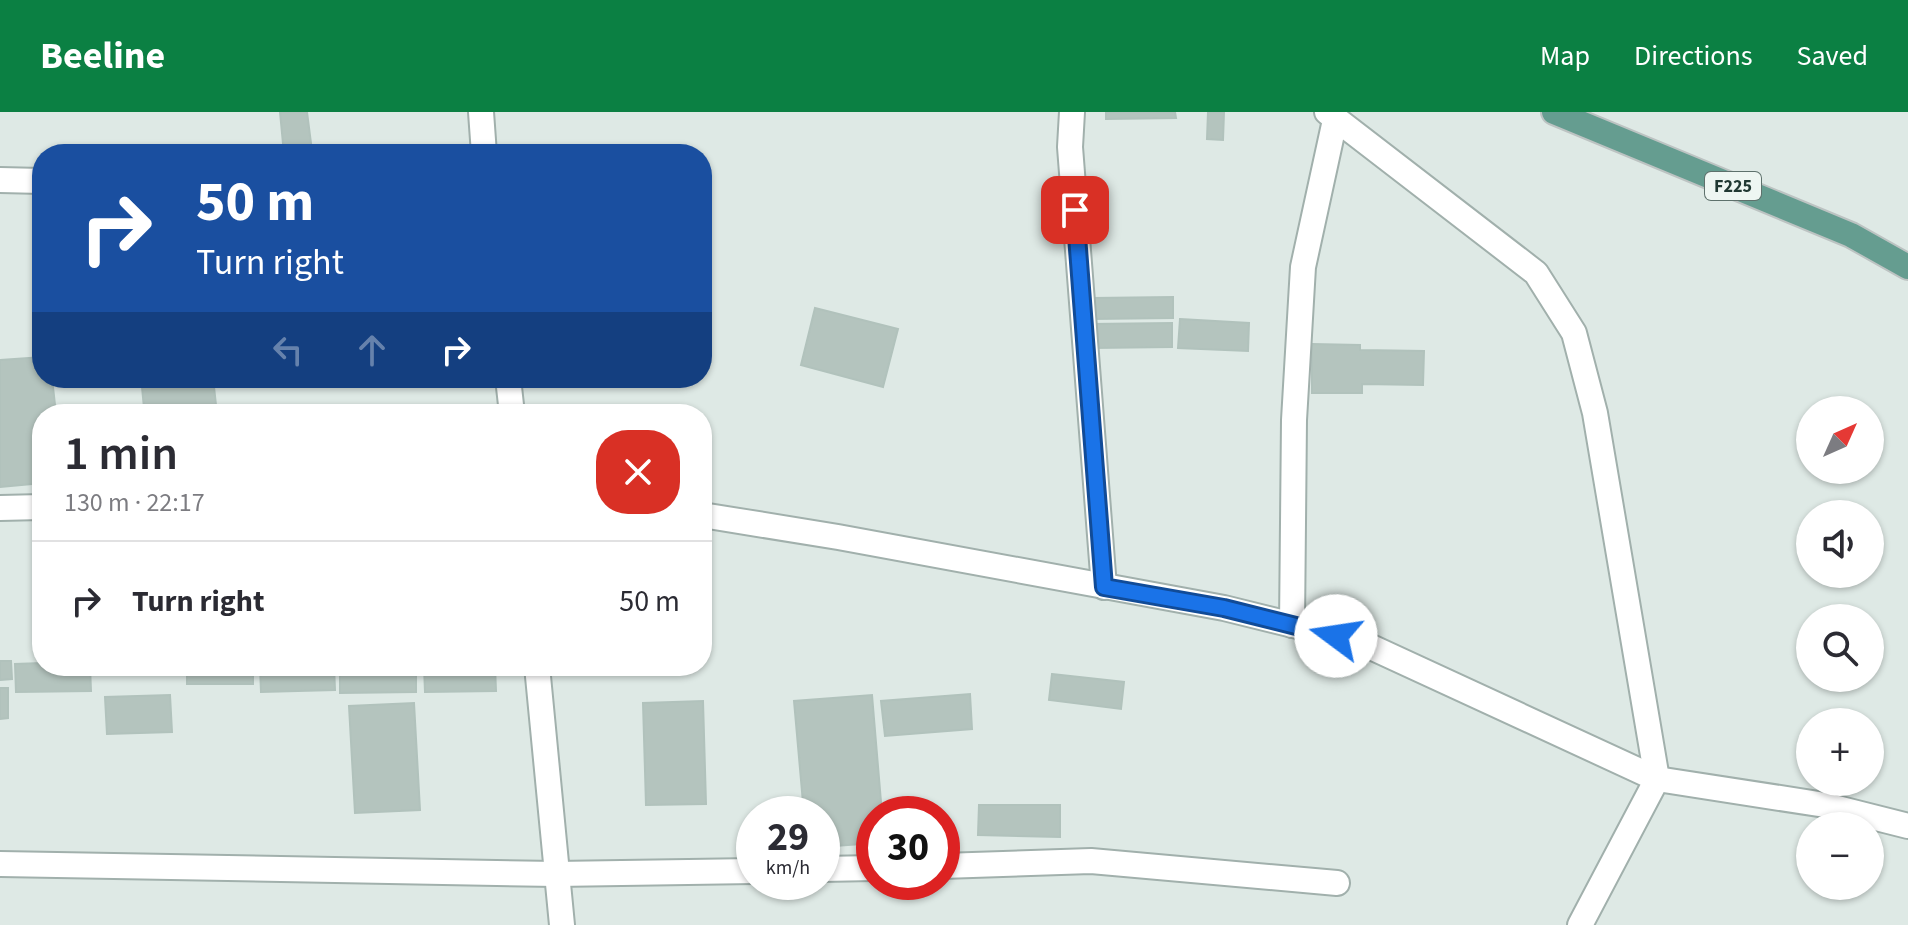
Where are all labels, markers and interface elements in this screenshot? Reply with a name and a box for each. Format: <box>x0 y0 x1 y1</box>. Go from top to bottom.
text: Beeline <box>40 29 165 83</box>
text: Map <box>1540 36 1590 76</box>
text: Directions <box>1634 36 1753 76</box>
text: Saved <box>1797 36 1868 76</box>
text: 50 m <box>196 163 314 242</box>
road number: F225 <box>1705 172 1761 200</box>
icon: right <box>64 176 168 280</box>
pin <box>1041 176 1109 244</box>
icon: arrive <box>1053 188 1097 232</box>
text: Turn right <box>196 237 344 288</box>
icon: left <box>266 328 310 372</box>
icon: ahead <box>350 328 394 372</box>
icon: right <box>434 328 478 372</box>
north arrow <box>1796 396 1884 484</box>
map controls <box>1796 396 1884 900</box>
text: 1 min <box>64 420 178 488</box>
button: close <box>596 430 680 514</box>
text: 130 m · 22:17 <box>64 484 205 521</box>
button: sound <box>1796 500 1884 588</box>
icon: right <box>64 579 108 623</box>
text: Turn right <box>132 580 264 623</box>
text: 50 m <box>619 580 680 623</box>
position arrow <box>1294 594 1378 678</box>
button: search <box>1796 604 1884 692</box>
button: + <box>1796 708 1884 796</box>
speed limit sign: 30 <box>856 796 960 900</box>
text: 29 <box>767 809 809 866</box>
button: − <box>1796 812 1884 900</box>
text: km/h <box>766 854 810 882</box>

